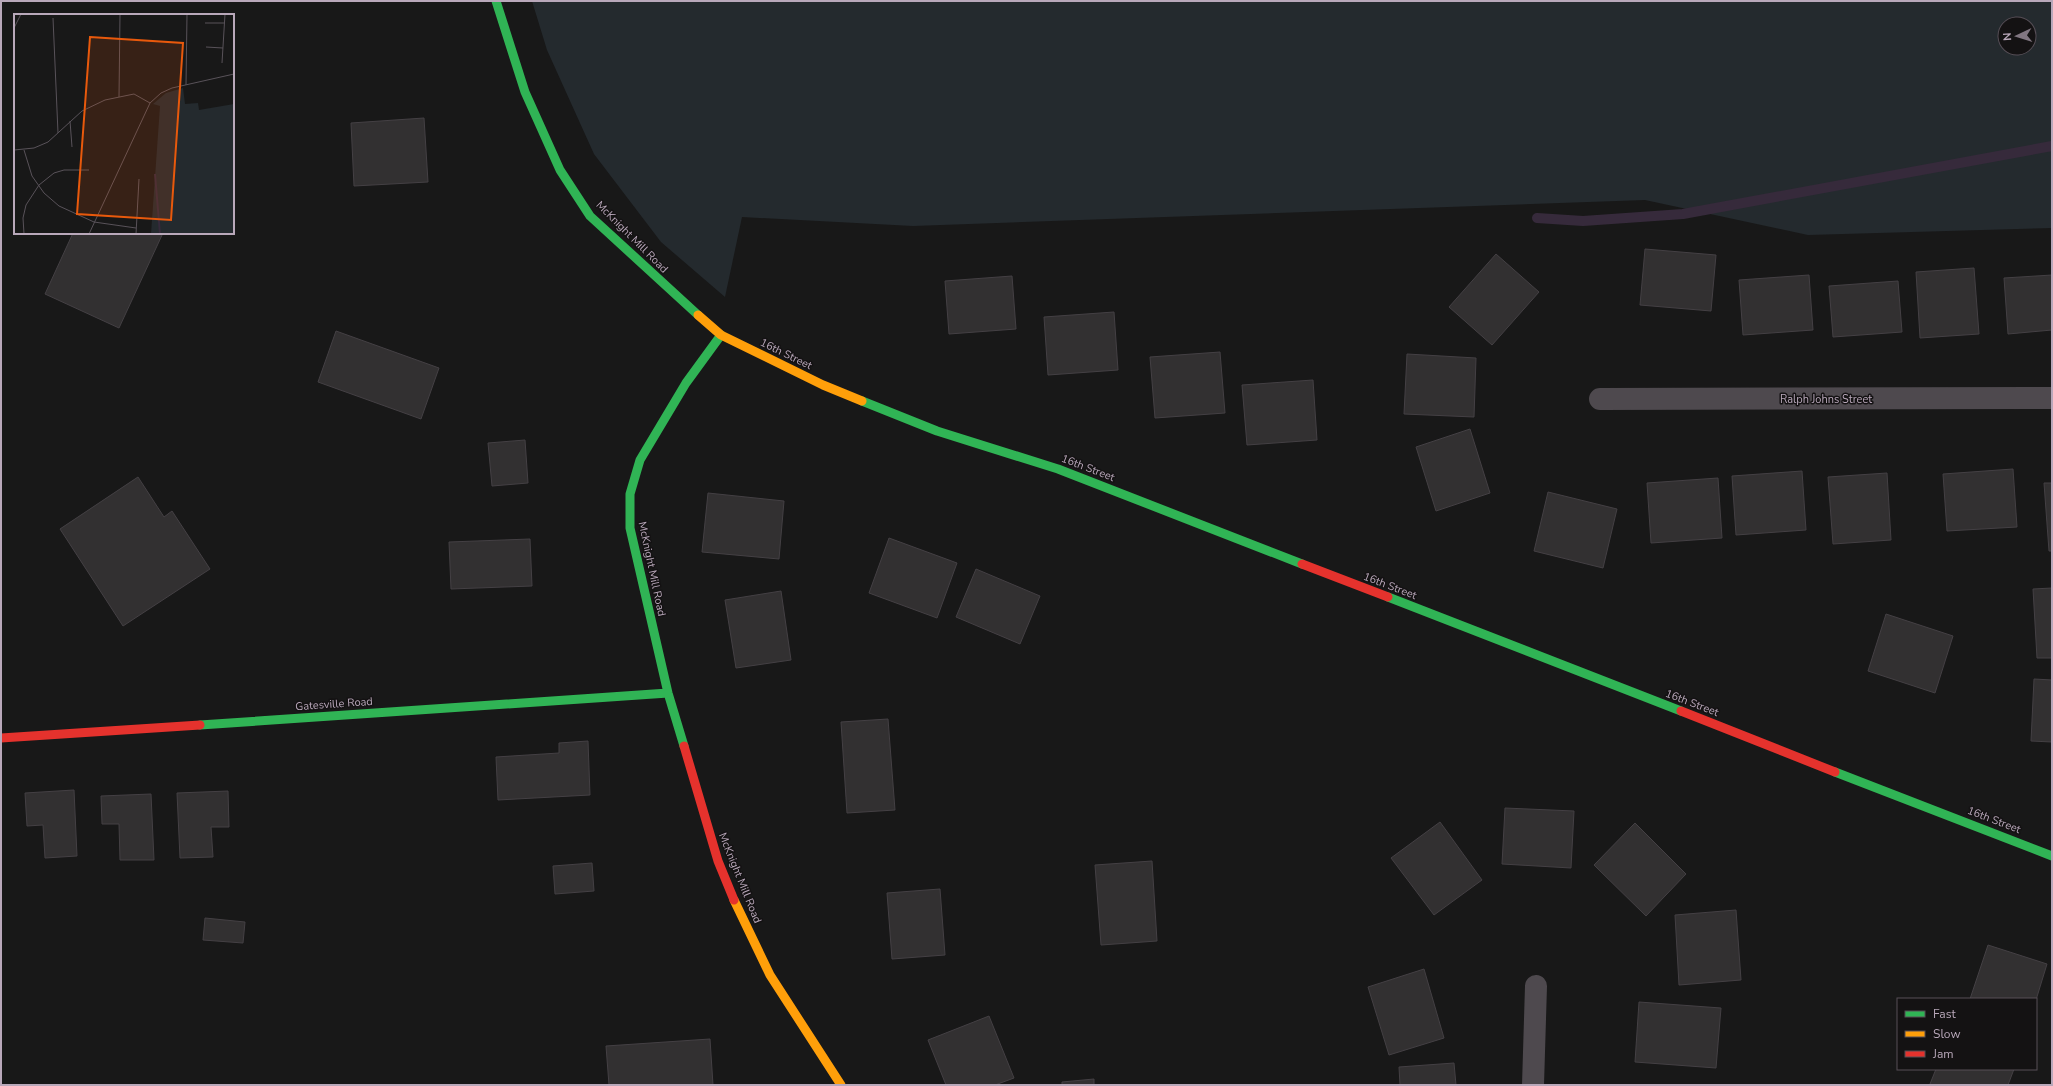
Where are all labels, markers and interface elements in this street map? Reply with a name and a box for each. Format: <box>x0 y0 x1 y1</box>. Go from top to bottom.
inset map <box>14 14 234 234</box>
north arrow <box>1997 16 2037 56</box>
text: N <box>2000 32 2015 41</box>
street label: McKnight Mill Road <box>593 198 671 276</box>
street label: 16th Street <box>757 335 815 373</box>
street label: Ralph Johns Street <box>1780 392 1872 407</box>
street label: 16th Street <box>1059 451 1117 485</box>
street label: McKnight Mill Road <box>635 520 669 618</box>
street label: 16th Street <box>1361 569 1419 603</box>
street label: 16th Street <box>1663 686 1721 720</box>
street label: Gatesville Road <box>295 694 373 714</box>
street label: 16th Street <box>1965 803 2023 837</box>
street label: McKnight Mill Road <box>715 830 765 926</box>
legend <box>1897 998 2037 1070</box>
text: Fast <box>1933 1006 1956 1022</box>
text: Slow <box>1933 1026 1961 1042</box>
text: Jam <box>1932 1046 1954 1062</box>

